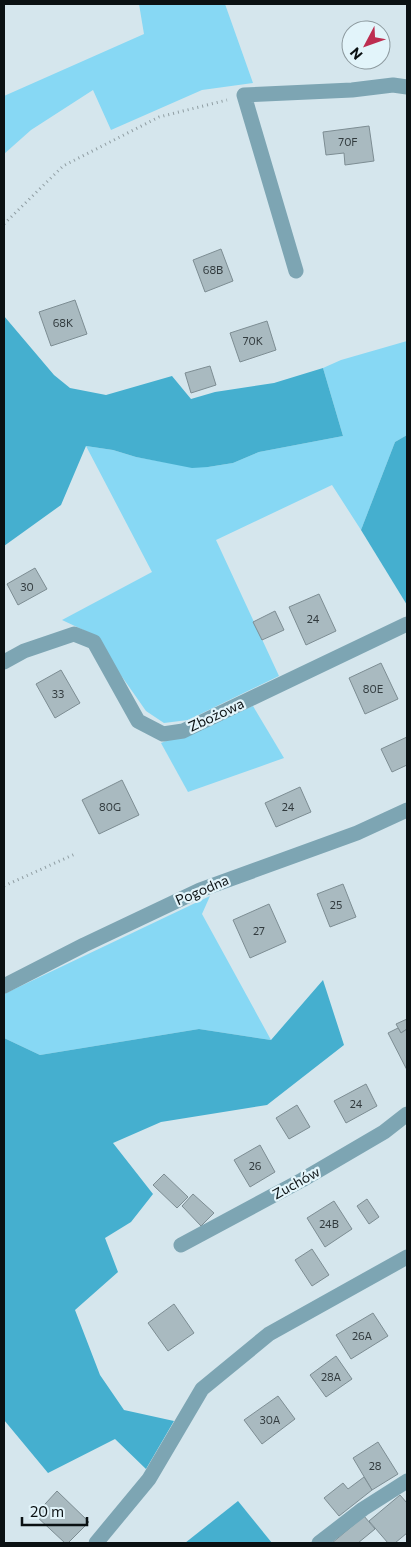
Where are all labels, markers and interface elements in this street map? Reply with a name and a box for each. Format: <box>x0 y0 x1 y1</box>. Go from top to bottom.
north arrow <box>341 20 391 70</box>
text: N <box>346 44 366 63</box>
house number: 70F <box>338 135 358 148</box>
house number: 68B <box>203 263 223 276</box>
house number: 68K <box>53 316 74 329</box>
house number: 70K <box>243 334 264 347</box>
house number: 30 <box>20 580 34 593</box>
house number: 24 <box>307 612 320 625</box>
house number: 80E <box>363 682 383 695</box>
house number: 33 <box>52 687 64 700</box>
street label: Zbożowa <box>185 694 246 735</box>
house number: 80G <box>99 800 121 813</box>
house number: 24 <box>282 800 295 813</box>
street label: Pogodna <box>173 871 231 908</box>
house number: 25 <box>330 898 342 911</box>
house number: 27 <box>253 924 265 937</box>
house number: 24 <box>350 1097 363 1110</box>
house number: 26 <box>249 1159 262 1172</box>
street label: Zuchów <box>269 1163 322 1202</box>
house number: 24B <box>319 1217 339 1230</box>
house number: 26A <box>352 1329 372 1342</box>
house number: 28A <box>321 1370 341 1383</box>
house number: 30A <box>260 1413 281 1426</box>
house number: 28 <box>369 1459 382 1472</box>
scale bar <box>22 1494 88 1526</box>
text: 20 m <box>30 1502 64 1520</box>

